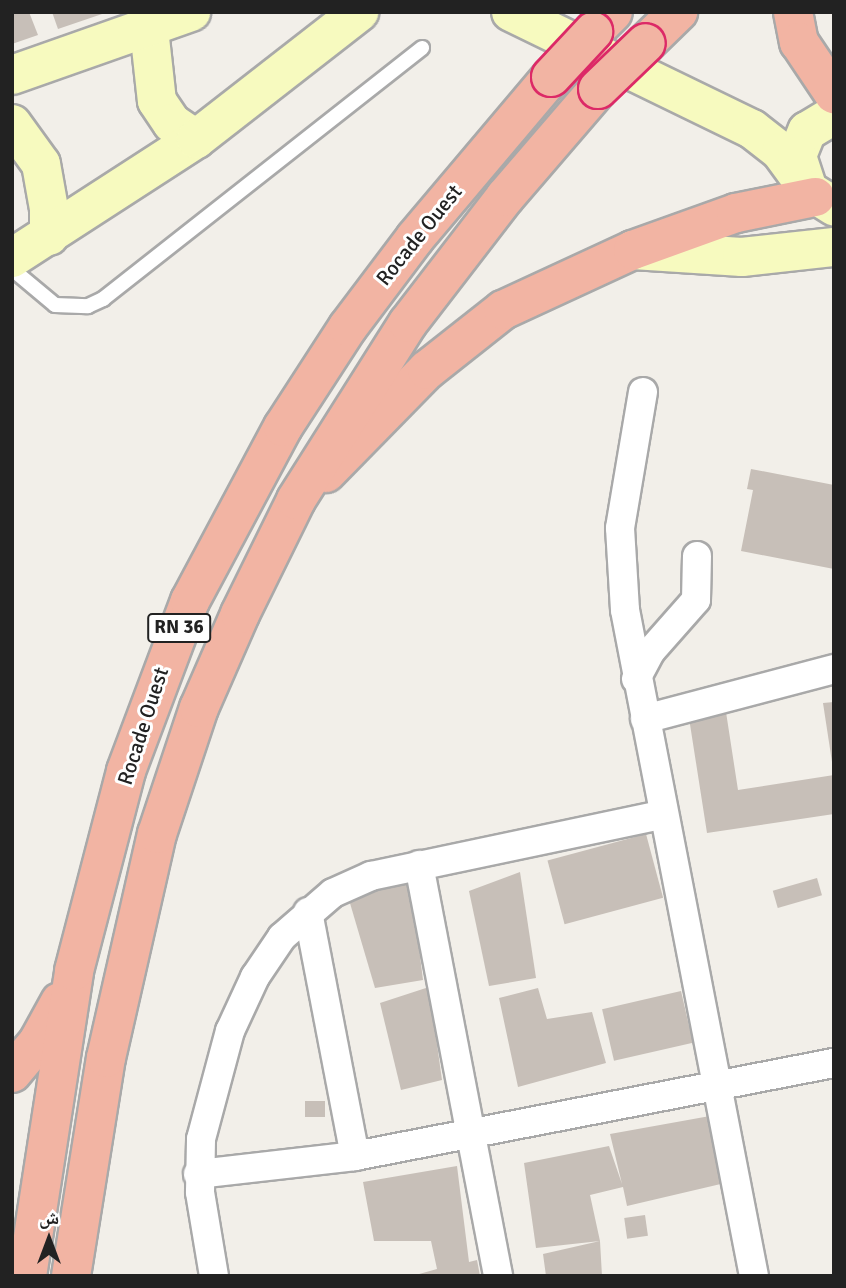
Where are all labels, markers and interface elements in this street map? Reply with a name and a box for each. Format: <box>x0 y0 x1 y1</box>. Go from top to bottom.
street label: Rocade Ouest <box>371 180 467 290</box>
road number: RN 36 <box>146 612 212 643</box>
street label: Rocade Ouest <box>112 664 174 788</box>
north arrow <box>14 1204 84 1274</box>
text: ش <box>39 1206 59 1230</box>

